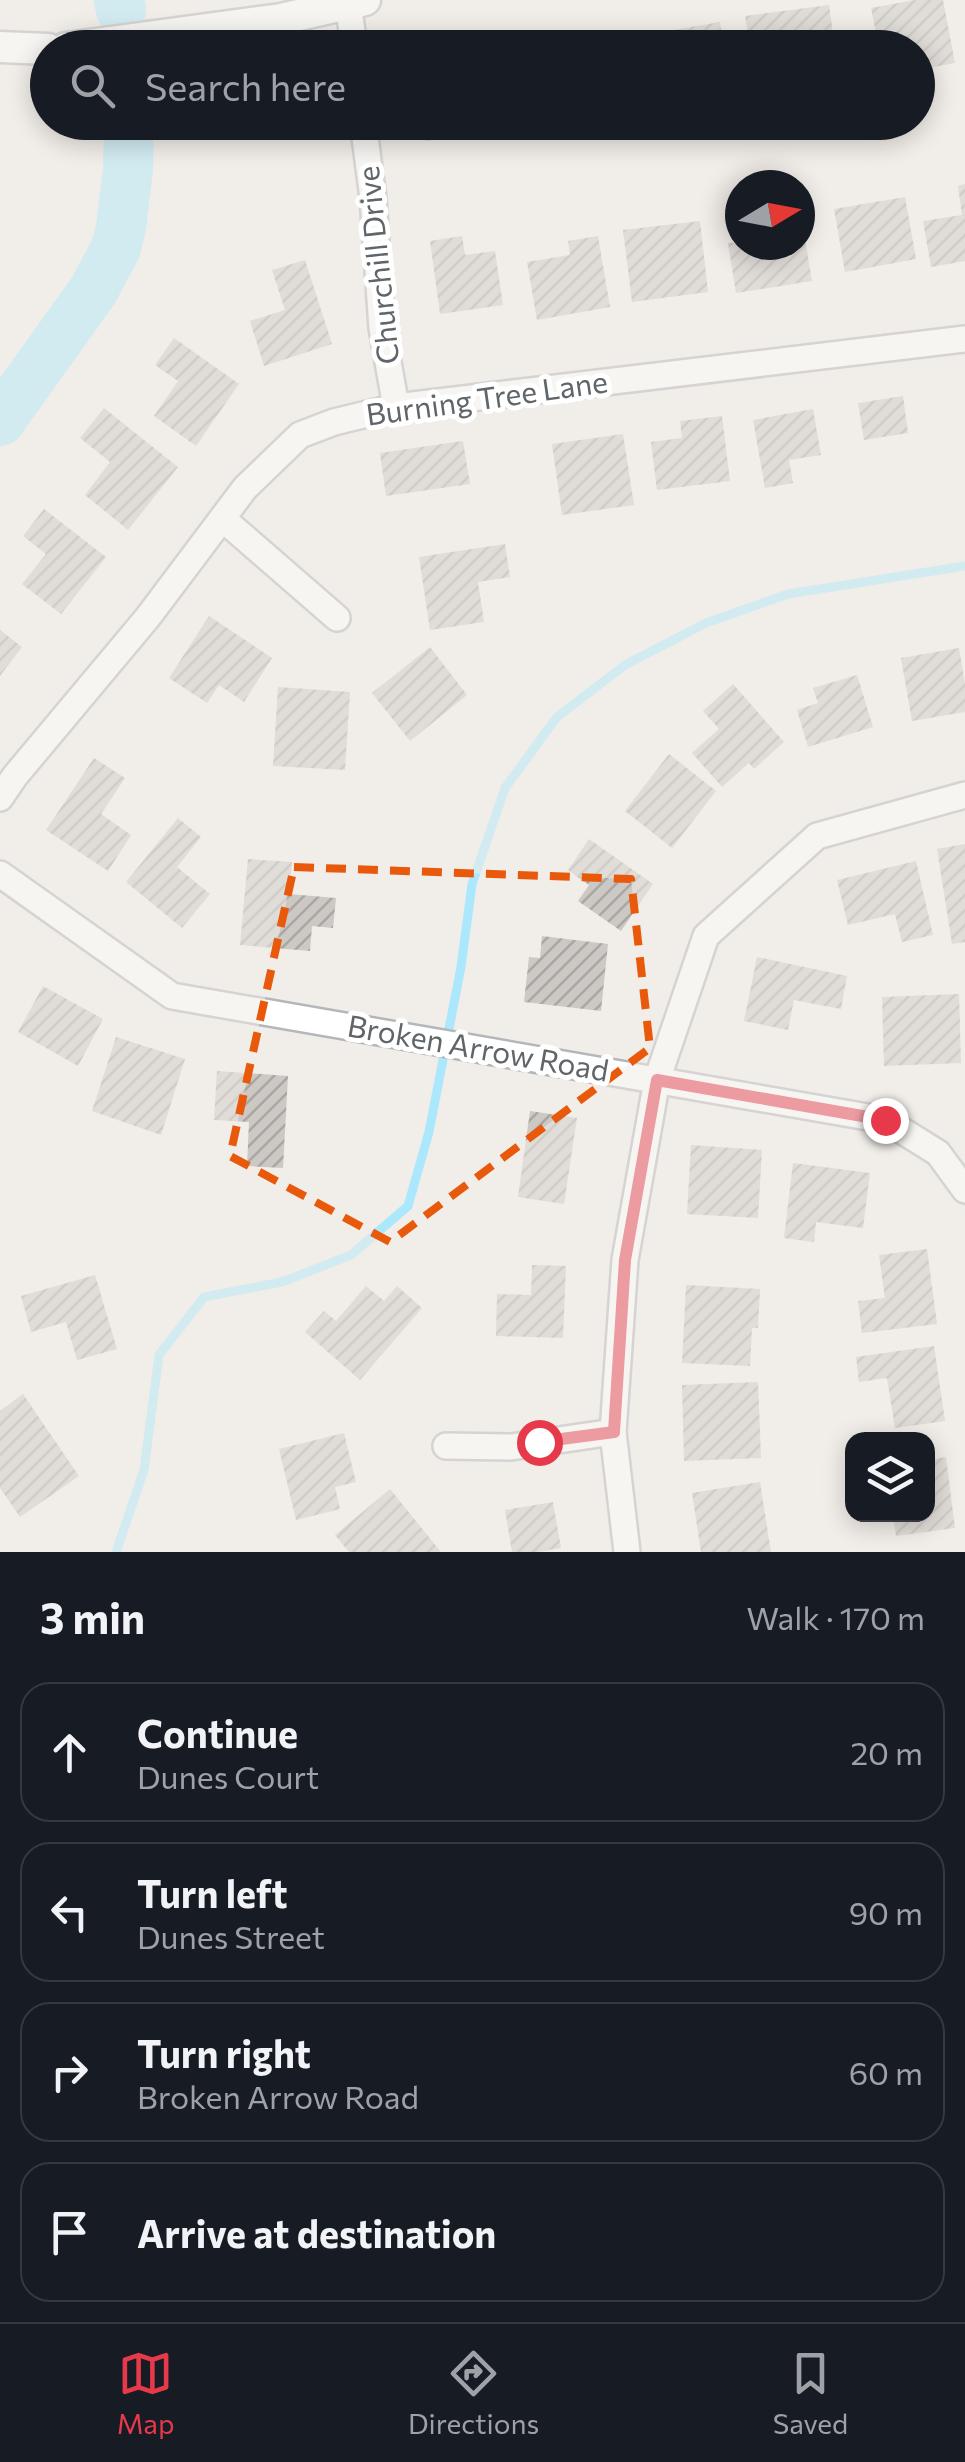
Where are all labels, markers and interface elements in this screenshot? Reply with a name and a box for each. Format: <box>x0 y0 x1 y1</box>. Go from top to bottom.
search box <box>30 30 935 140</box>
icon: search <box>65 58 120 113</box>
text: Search here <box>145 62 346 109</box>
street label: Churchill Drive <box>348 164 405 366</box>
north arrow <box>725 170 815 260</box>
street label: Burning Tree Lane <box>363 361 610 432</box>
street label: Broken Arrow Road <box>345 1005 612 1088</box>
route end <box>863 1098 909 1144</box>
route start <box>517 1420 563 1466</box>
map controls <box>845 1432 935 1522</box>
button: layers <box>845 1432 935 1522</box>
text: 3 min <box>40 1591 145 1643</box>
text: Walk · 170 m <box>747 1597 925 1637</box>
text: Continue <box>137 1709 298 1756</box>
icon: ahead <box>42 1725 97 1780</box>
text: 20 m <box>850 1732 923 1772</box>
text: Dunes Court <box>137 1756 319 1796</box>
text: Turn left <box>137 1869 288 1916</box>
icon: left <box>42 1885 97 1940</box>
text: 90 m <box>849 1892 923 1932</box>
text: Dunes Street <box>137 1916 325 1956</box>
text: Turn right <box>137 2029 311 2076</box>
icon: right <box>42 2045 97 2100</box>
text: 60 m <box>849 2052 923 2092</box>
text: Broken Arrow Road <box>137 2076 419 2116</box>
icon: arrive <box>42 2205 97 2260</box>
text: Arrive at destination <box>137 2209 496 2256</box>
tab: Map <box>117 2346 174 2440</box>
tab: Directions <box>408 2346 539 2440</box>
tab: Saved <box>773 2346 848 2440</box>

